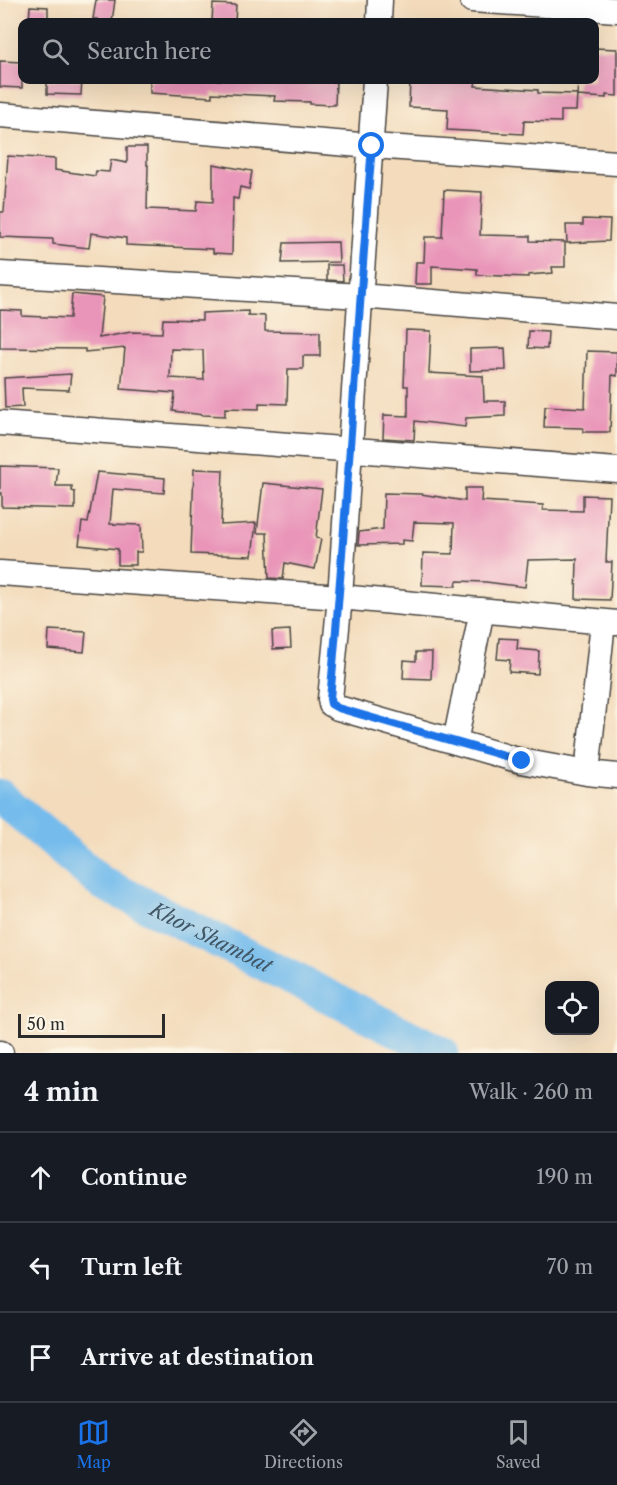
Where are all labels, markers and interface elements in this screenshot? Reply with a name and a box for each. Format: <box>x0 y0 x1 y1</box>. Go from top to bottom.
search box <box>18 18 599 84</box>
icon: search <box>39 35 72 68</box>
text: Search here <box>87 38 212 65</box>
route start <box>358 132 384 158</box>
route end <box>508 747 534 773</box>
water label: Khor Shambat <box>144 896 277 978</box>
map controls <box>545 981 599 1035</box>
button: locate <box>545 981 599 1035</box>
scale bar <box>18 1011 165 1038</box>
text: 50 m <box>27 1014 65 1034</box>
text: 4 min <box>24 1076 99 1108</box>
text: Walk · 260 m <box>469 1080 593 1104</box>
icon: ahead <box>24 1161 57 1194</box>
text: Continue <box>81 1164 187 1191</box>
text: 190 m <box>536 1165 593 1189</box>
icon: left <box>24 1251 57 1284</box>
text: Turn left <box>81 1254 182 1281</box>
text: 70 m <box>547 1255 593 1279</box>
icon: arrive <box>24 1341 57 1374</box>
text: Arrive at destination <box>81 1344 314 1371</box>
tab: Map <box>77 1416 111 1472</box>
tab: Directions <box>264 1416 343 1472</box>
tab: Saved <box>496 1416 540 1472</box>

